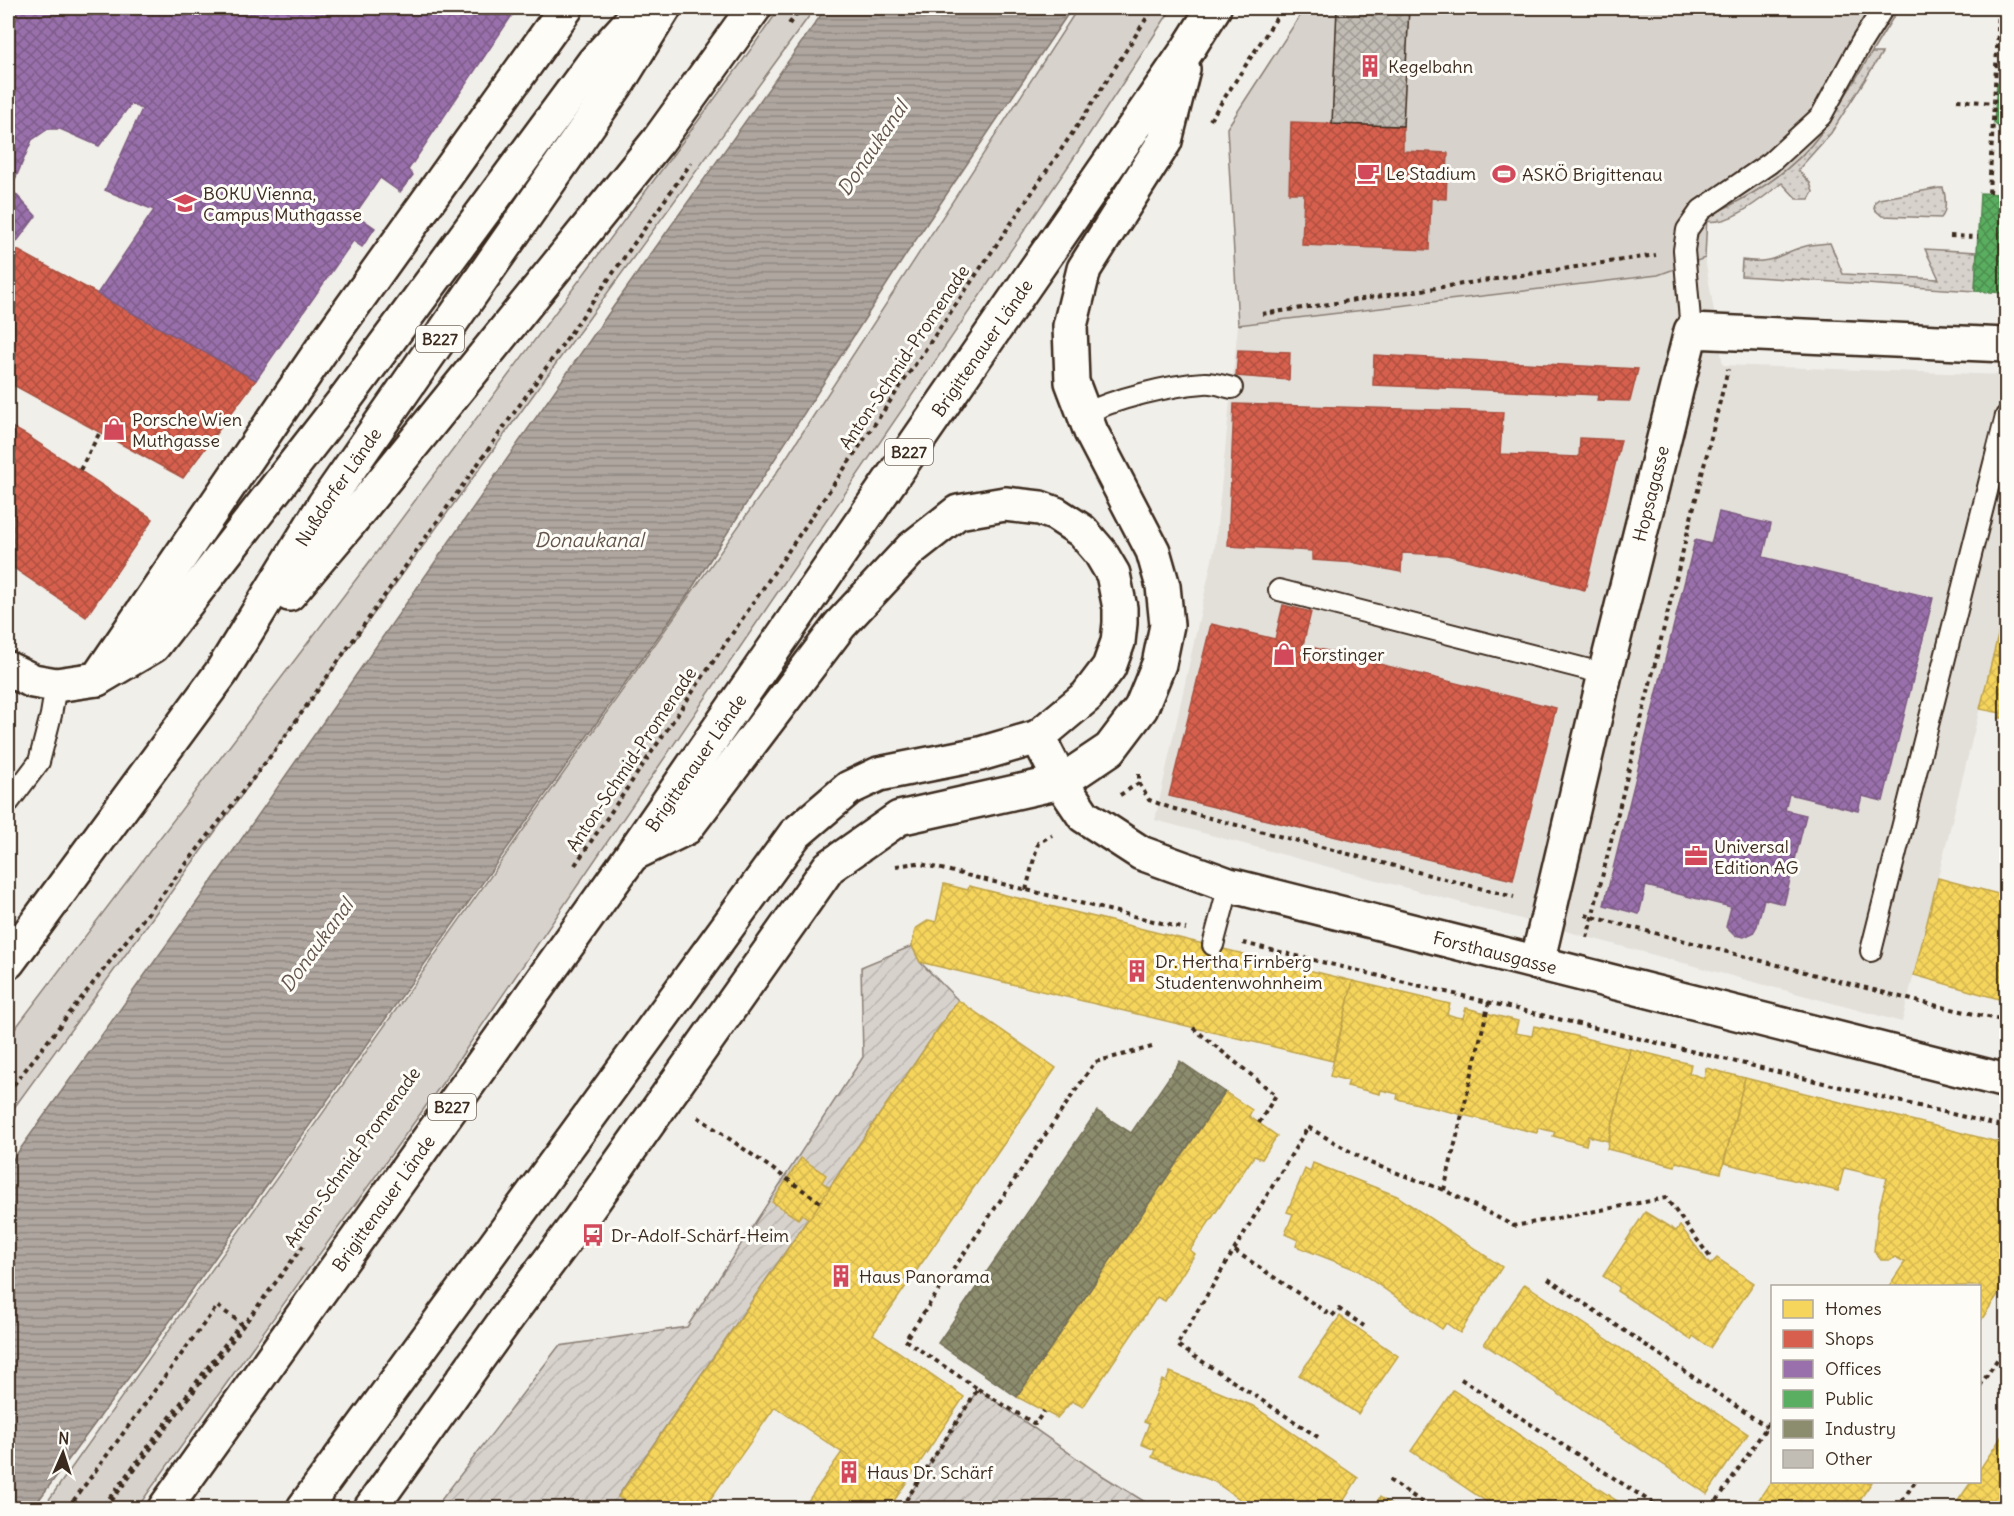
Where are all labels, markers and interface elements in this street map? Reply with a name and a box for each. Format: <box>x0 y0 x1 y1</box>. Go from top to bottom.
building icon: Kegelbahn <box>1357 53 1383 79</box>
place label: Kegelbahn <box>1388 55 1473 78</box>
water label: Donaukanal <box>831 94 914 200</box>
cafe icon: Le Stadium <box>1355 160 1381 186</box>
sports icon: ASKÖ Brigittenau <box>1491 161 1517 187</box>
place label: Le Stadium <box>1386 162 1476 185</box>
place label: ASKÖ Brigittenau <box>1522 163 1663 186</box>
place label: BOKU Vienna, Campus Muthgasse <box>203 182 362 226</box>
school or university icon: BOKU Vienna, Campus Muthgasse <box>172 190 198 216</box>
street label: Anton-Schmid-Promenade <box>834 260 974 454</box>
street label: Brigittenauer Lände <box>926 275 1037 421</box>
road number: B227 <box>416 326 464 352</box>
place label: Porsche Wien Muthgasse <box>132 408 242 452</box>
shop icon: Porsche Wien Muthgasse <box>101 416 127 442</box>
street label: Nußdorfer Lände <box>290 423 386 550</box>
road number: B227 <box>885 439 933 465</box>
street label: Hopsagasse <box>1627 443 1673 544</box>
water label: Donaukanal <box>535 527 646 552</box>
shop icon: Forstinger <box>1271 641 1297 667</box>
place label: Forstinger <box>1302 643 1385 666</box>
street label: Anton-Schmid-Promenade <box>561 662 701 856</box>
street label: Brigittenauer Lände <box>640 689 751 836</box>
place label: Universal Edition AG <box>1714 835 1798 879</box>
office icon: Universal Edition AG <box>1683 843 1709 869</box>
water label: Donaukanal <box>274 892 360 996</box>
street label: Forsthausgasse <box>1431 925 1560 979</box>
place label: Dr. Hertha Firnberg Studentenwohnheim <box>1155 950 1323 994</box>
building icon: Dr. Hertha Firnberg Studentenwohnheim <box>1124 958 1150 984</box>
street label: Anton-Schmid-Promenade <box>279 1062 425 1252</box>
road number: B227 <box>428 1094 476 1120</box>
street label: Brigittenauer Lände <box>327 1130 440 1275</box>
bus stop icon: Dr-Adolf-Schärf-Heim <box>580 1222 606 1248</box>
place label: Dr-Adolf-Schärf-Heim <box>611 1224 789 1247</box>
building icon: Haus Panorama <box>828 1263 854 1289</box>
place label: Haus Panorama <box>859 1265 990 1288</box>
legend <box>1771 1285 1981 1483</box>
text: Homes <box>1825 1297 1882 1320</box>
text: Shops <box>1825 1327 1874 1350</box>
text: Offices <box>1825 1357 1881 1380</box>
text: Public <box>1825 1387 1874 1410</box>
text: Industry <box>1825 1417 1896 1440</box>
north arrow <box>33 1423 93 1483</box>
text: N <box>58 1428 70 1448</box>
text: Other <box>1825 1447 1873 1470</box>
building icon: Haus Dr. Schärf <box>836 1459 862 1485</box>
place label: Haus Dr. Schärf <box>867 1461 994 1484</box>

